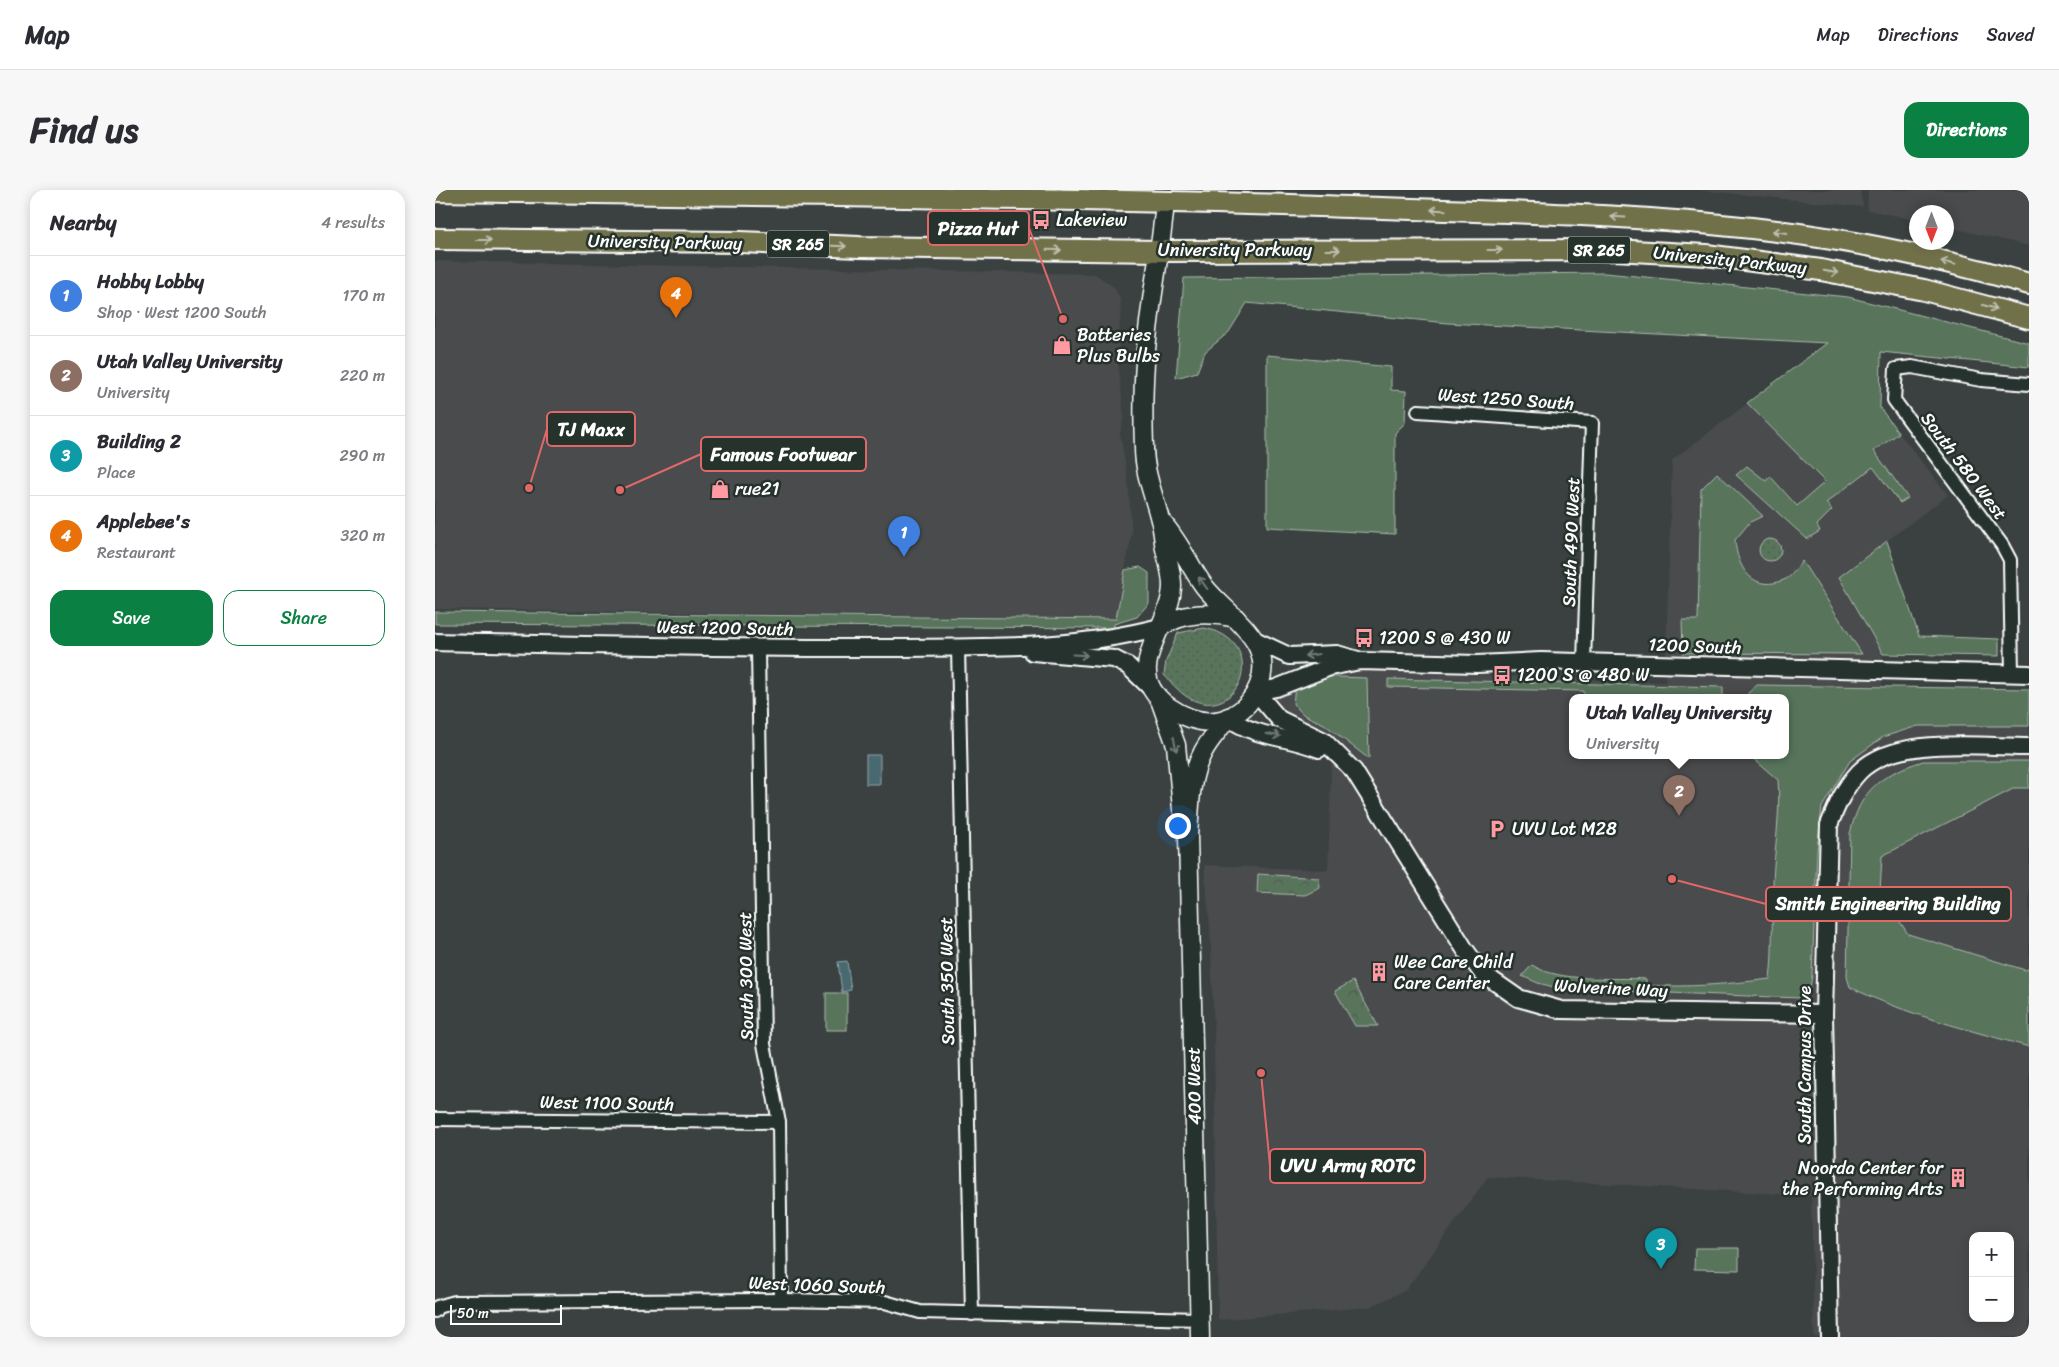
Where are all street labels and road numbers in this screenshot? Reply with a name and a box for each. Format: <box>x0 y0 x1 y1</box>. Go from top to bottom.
street label: University Parkway <box>588 225 743 259</box>
road number: SR 265 <box>767 231 829 258</box>
street label: University Parkway <box>1158 234 1313 266</box>
road number: SR 265 <box>1568 236 1630 264</box>
street label: University Parkway <box>1652 236 1809 284</box>
street label: West 1250 South <box>1437 378 1575 420</box>
street label: South 580 West <box>1912 405 2016 527</box>
street label: South 490 West <box>1553 476 1589 607</box>
street label: West 1200 South <box>656 611 794 645</box>
street label: 1200 South <box>1648 628 1742 664</box>
street label: South 300 West <box>729 911 763 1041</box>
street label: South 350 West <box>930 916 964 1045</box>
street label: Wolverine Way <box>1553 969 1669 1007</box>
street label: South Campus Drive <box>1789 985 1821 1144</box>
street label: 400 West <box>1177 1047 1211 1125</box>
street label: West 1100 South <box>540 1086 674 1120</box>
street label: West 1060 South <box>748 1267 886 1303</box>

